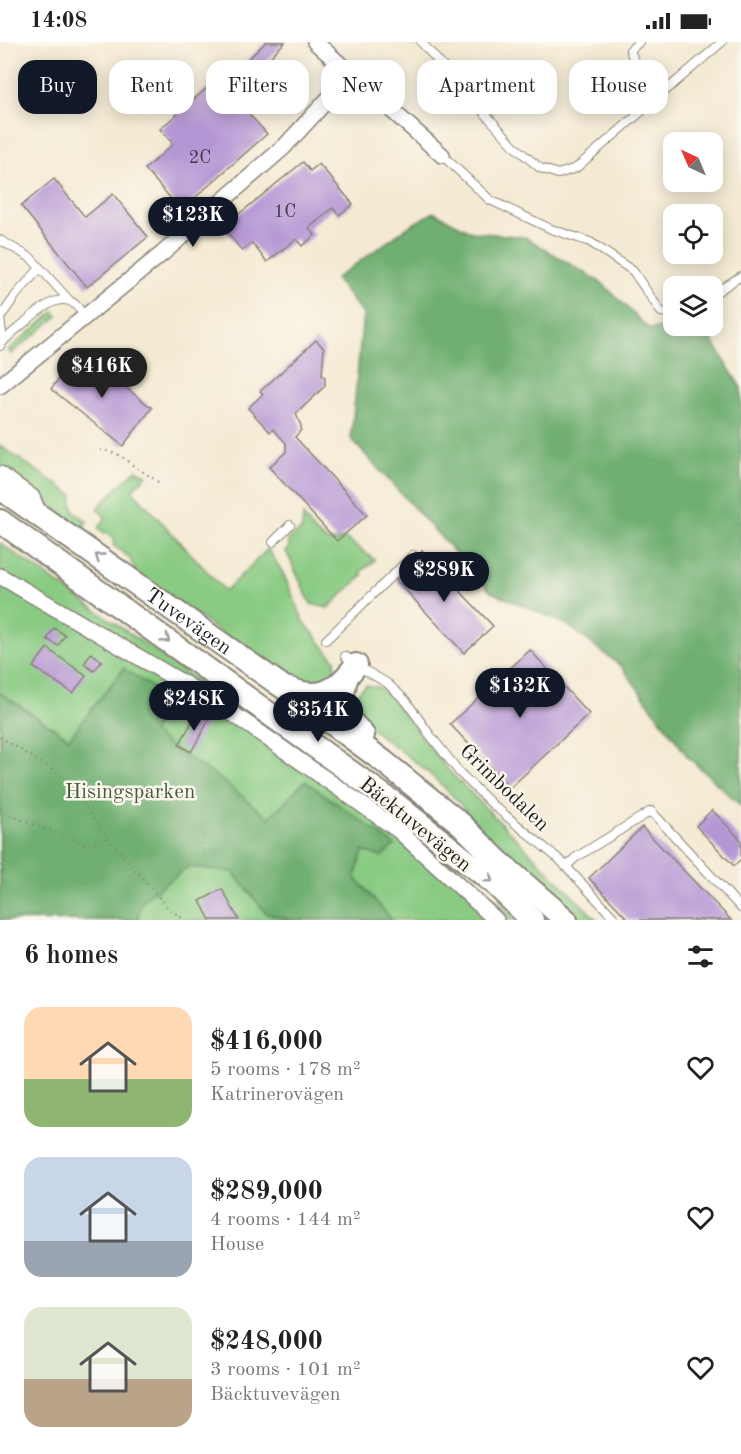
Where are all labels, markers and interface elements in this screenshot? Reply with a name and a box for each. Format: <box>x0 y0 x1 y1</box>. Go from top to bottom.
text: 14:08 <box>30 10 87 32</box>
chip: Buy <box>18 60 97 114</box>
chip: Rent <box>109 60 194 114</box>
chip: Filters <box>206 60 309 114</box>
chip: New <box>321 60 405 114</box>
chip: Apartment <box>417 60 557 114</box>
chip: House <box>569 60 668 114</box>
north arrow <box>663 132 723 192</box>
map controls <box>663 132 723 336</box>
house number: 2C <box>189 149 211 167</box>
pin: $123K <box>151 197 235 248</box>
house number: 1C <box>274 203 296 221</box>
button: locate <box>663 204 723 264</box>
text: $123K <box>162 206 224 226</box>
button: layers <box>663 276 723 336</box>
pin: $416K <box>60 348 144 399</box>
text: $416K <box>71 357 133 377</box>
pin: $289K <box>402 552 486 603</box>
one-way arrow <box>94 553 105 564</box>
text: $289K <box>413 561 475 581</box>
street label: Tuvevägen <box>141 585 235 659</box>
one-way arrow <box>160 632 171 643</box>
pin: $132K <box>478 668 562 719</box>
text: $132K <box>489 677 551 697</box>
pin: $248K <box>152 681 236 732</box>
text: $248K <box>163 690 225 710</box>
pin: $354K <box>276 692 360 743</box>
text: $354K <box>287 701 349 721</box>
street label: Grimbodalen <box>455 740 553 836</box>
street label: Bäcktuvevägen <box>355 774 475 876</box>
park label: Hisingsparken <box>65 782 195 803</box>
one-way arrow <box>482 872 493 883</box>
icon: filters <box>684 940 717 973</box>
text: 6 homes <box>24 943 118 969</box>
text: $416,000 <box>210 1029 323 1055</box>
icon: home <box>72 1031 144 1103</box>
icon: heart <box>684 1051 717 1084</box>
text: 5 rooms · 178 m² <box>210 1060 360 1080</box>
text: Katrinerovägen <box>210 1085 344 1105</box>
text: $289,000 <box>210 1179 323 1205</box>
icon: home <box>72 1181 144 1253</box>
icon: heart <box>684 1201 717 1234</box>
text: 4 rooms · 144 m² <box>210 1210 360 1230</box>
text: House <box>210 1235 264 1255</box>
text: $248,000 <box>210 1329 323 1355</box>
icon: home <box>72 1331 144 1403</box>
icon: heart <box>684 1351 717 1384</box>
text: 3 rooms · 101 m² <box>210 1360 360 1380</box>
text: Bäcktuvevägen <box>210 1385 341 1405</box>

